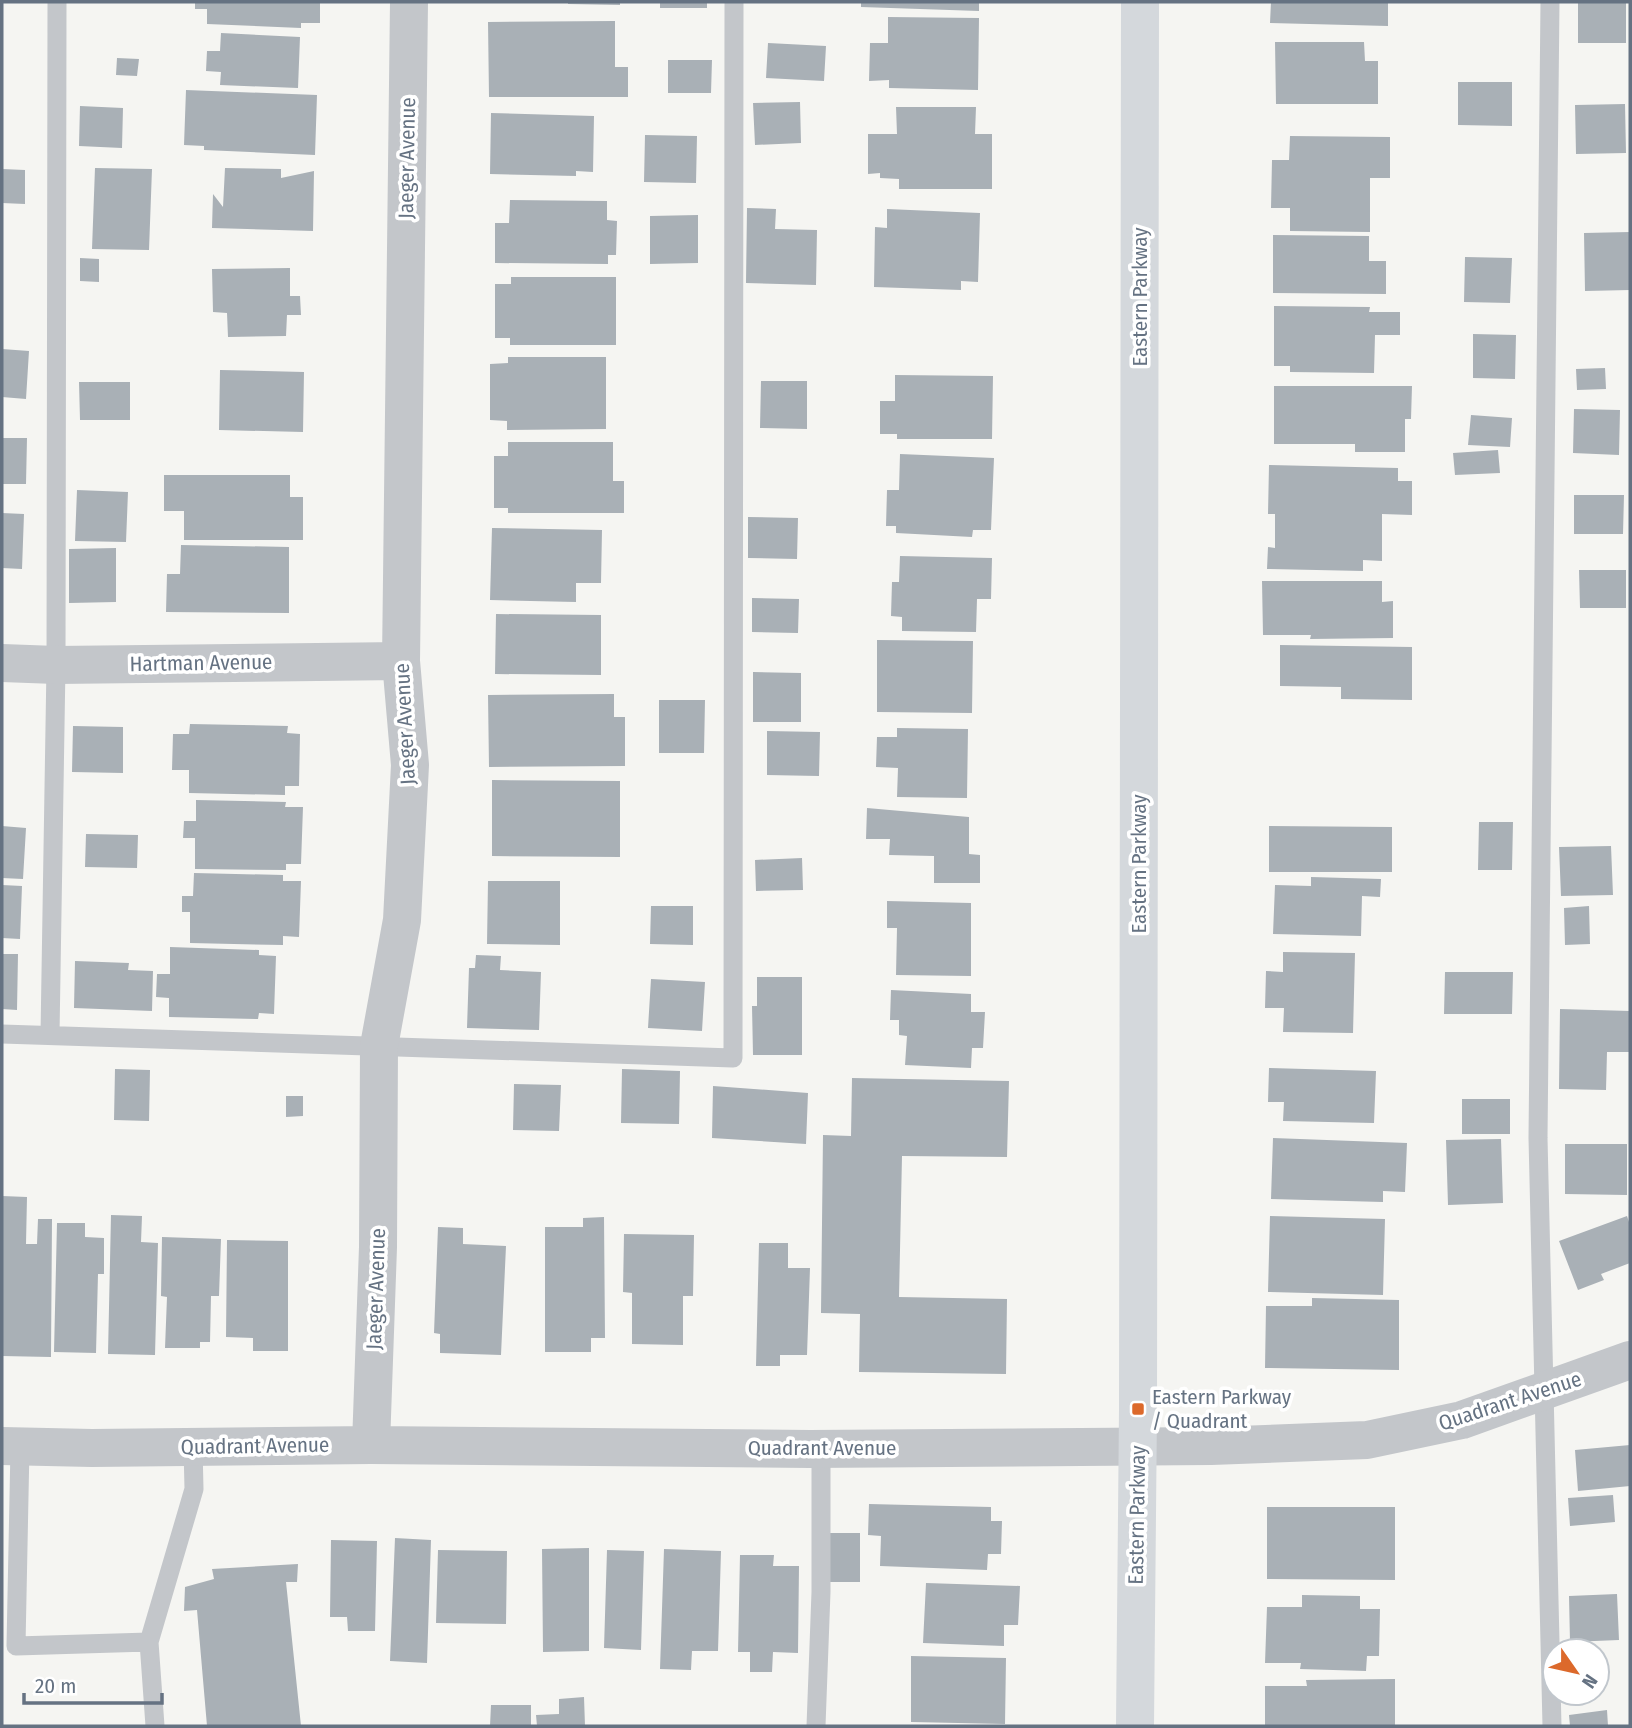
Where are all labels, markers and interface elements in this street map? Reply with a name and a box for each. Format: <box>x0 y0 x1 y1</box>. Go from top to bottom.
street label: Jaeger Avenue <box>393 97 421 219</box>
street label: Eastern Parkway <box>1127 227 1153 367</box>
street label: Hartman Avenue <box>129 649 273 677</box>
street label: Jaeger Avenue <box>389 663 421 785</box>
street label: Eastern Parkway <box>1126 794 1152 934</box>
street label: Jaeger Avenue <box>361 1228 391 1350</box>
street label: Quadrant Avenue <box>1435 1366 1585 1436</box>
place label: Eastern Parkway / Quadrant <box>1152 1384 1292 1434</box>
marker: Eastern Parkway / Quadrant <box>1130 1401 1146 1417</box>
street label: Quadrant Avenue <box>180 1432 330 1460</box>
street label: Quadrant Avenue <box>748 1435 896 1461</box>
street label: Eastern Parkway <box>1123 1445 1151 1585</box>
north arrow <box>1541 1637 1611 1707</box>
scale bar <box>24 1662 163 1706</box>
text: N <box>1577 1670 1602 1692</box>
text: 20 m <box>35 1673 76 1699</box>

